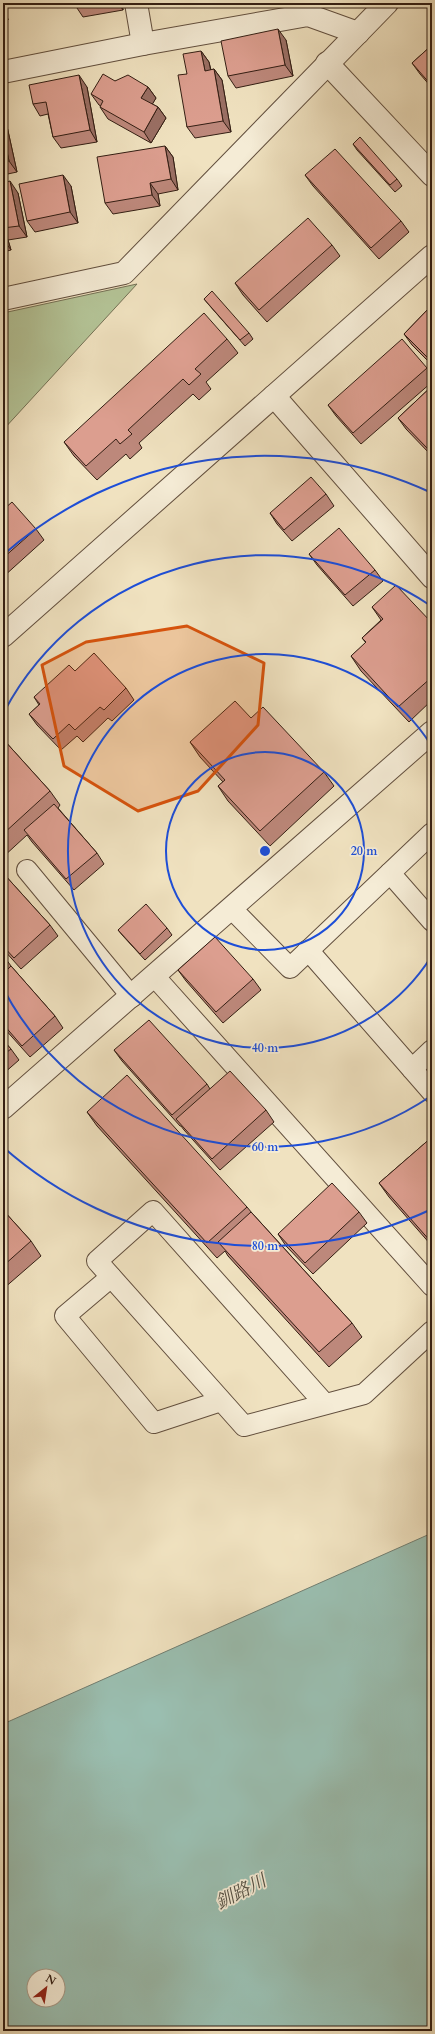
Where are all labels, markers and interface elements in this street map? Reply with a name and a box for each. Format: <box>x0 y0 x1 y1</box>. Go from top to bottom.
text: 20 m <box>351 843 378 859</box>
centre of rings <box>258 844 272 858</box>
text: 40 m <box>252 1040 279 1056</box>
text: 60 m <box>252 1139 279 1155</box>
text: 80 m <box>252 1238 279 1254</box>
water label: 釧路川 <box>211 1868 273 1915</box>
north arrow <box>26 1968 66 2008</box>
text: N <box>43 1971 59 1989</box>

